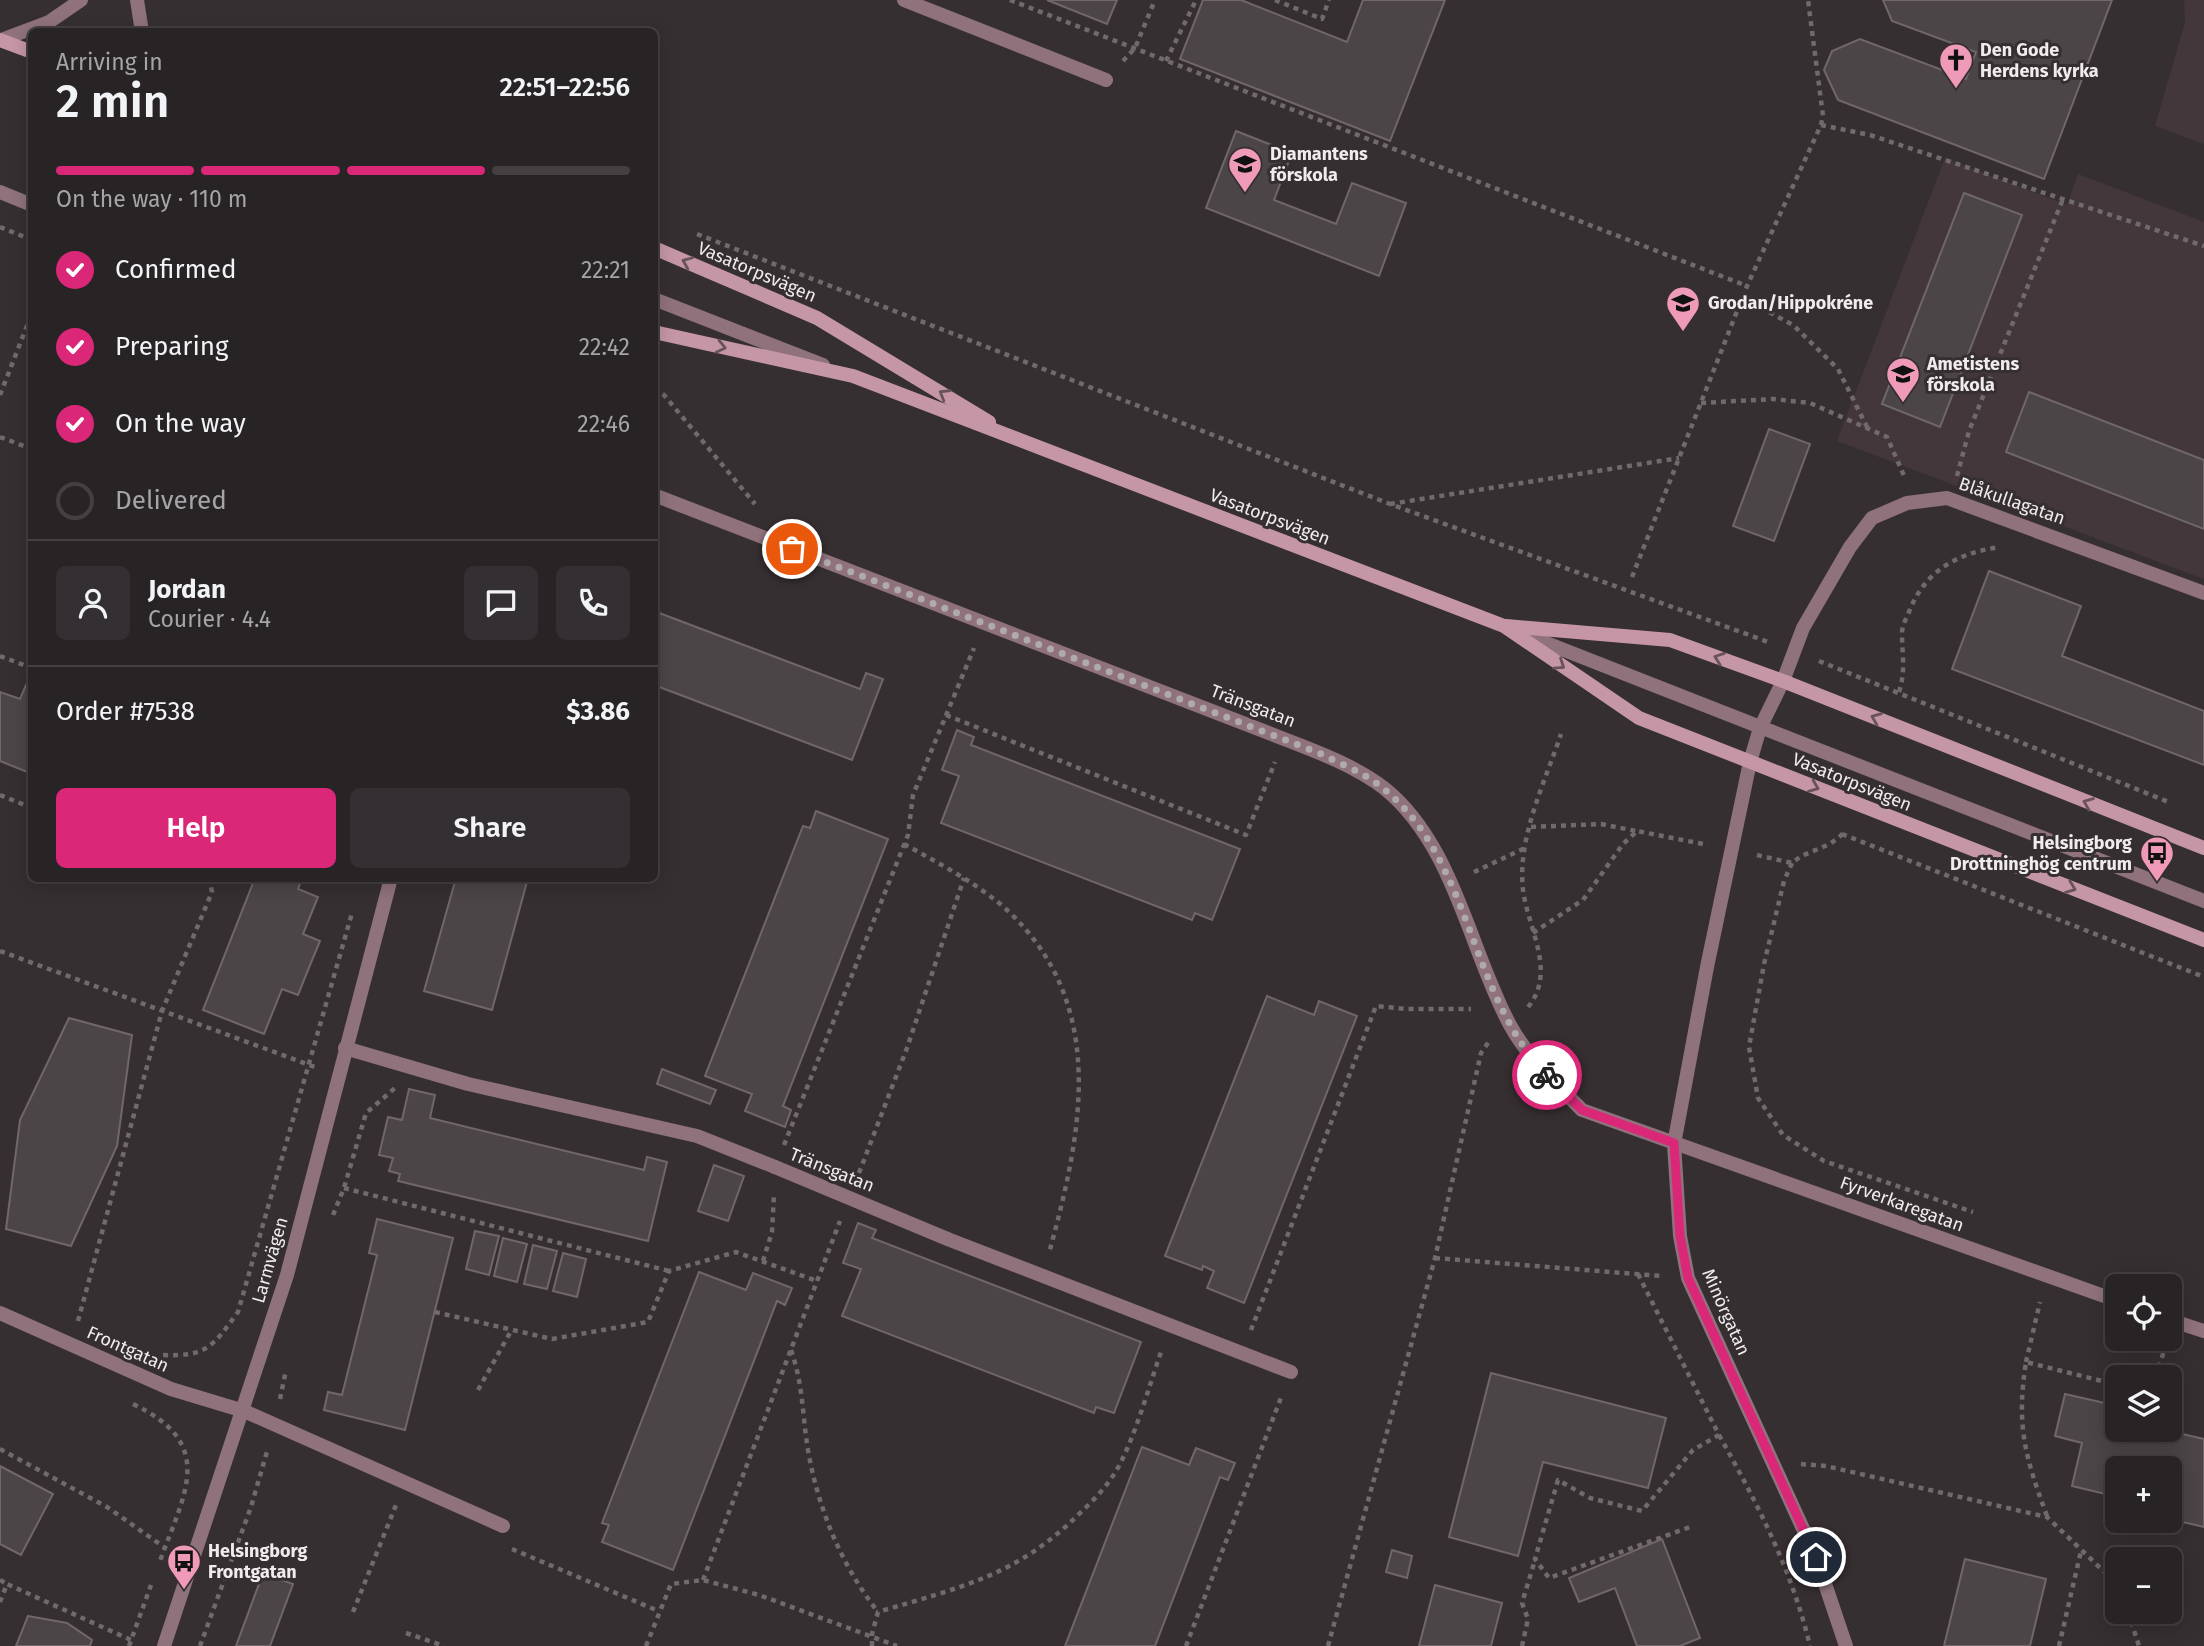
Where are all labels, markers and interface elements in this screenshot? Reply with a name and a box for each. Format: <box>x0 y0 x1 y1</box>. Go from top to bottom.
place label: Den Gode Herdens kyrka <box>1980 39 2099 82</box>
church icon: Den Gode Herdens kyrka <box>1937 41 1975 90</box>
text: Arriving in <box>56 48 163 76</box>
text: 22:51–22:56 <box>499 72 630 103</box>
text: 2 min <box>56 74 169 129</box>
place label: Diamantens förskola <box>1270 143 1368 186</box>
school or university icon: Diamantens förskola <box>1226 145 1264 194</box>
text: On the way · 110 m <box>56 185 248 213</box>
street label: Vasatorpsvägen <box>694 237 820 307</box>
icon: check <box>56 251 94 289</box>
text: Confirmed <box>115 254 236 285</box>
text: 22:21 <box>581 256 630 284</box>
one-way arrow <box>681 256 694 270</box>
school or university icon: Grodan/Hippokréne <box>1664 284 1702 333</box>
place label: Grodan/Hippokréne <box>1708 292 1873 314</box>
icon: check <box>56 328 94 366</box>
text: Preparing <box>115 331 228 362</box>
text: 22:42 <box>579 333 630 361</box>
one-way arrow <box>715 338 727 353</box>
place label: Ametistens förskola <box>1926 353 2019 396</box>
school or university icon: Ametistens förskola <box>1884 355 1922 404</box>
one-way arrow <box>938 390 951 403</box>
icon: check <box>56 405 94 443</box>
text: On the way <box>115 408 246 439</box>
text: 22:46 <box>577 410 630 438</box>
street label: Blåkullagatan <box>1956 473 2068 529</box>
street label: Vasatorpsvägen <box>1207 484 1333 550</box>
text: Delivered <box>115 485 227 516</box>
pin <box>762 519 822 579</box>
icon: bag <box>773 530 811 568</box>
button: person <box>56 566 130 640</box>
button: chat <box>464 566 538 640</box>
button: phone <box>556 566 630 640</box>
text: Jordan <box>148 574 226 605</box>
text: Courier · 4.4 <box>148 605 271 633</box>
one-way arrow <box>1714 652 1726 666</box>
one-way arrow <box>1553 657 1566 670</box>
street label: Tränsgatan <box>1207 680 1299 732</box>
text: Order #7538 <box>56 696 195 727</box>
text: $3.86 <box>566 696 630 727</box>
one-way arrow <box>1871 713 1883 727</box>
street label: Vasatorpsvägen <box>1789 748 1915 816</box>
one-way arrow <box>1807 779 1819 793</box>
button: Help <box>56 788 336 868</box>
button: Share <box>350 788 630 868</box>
one-way arrow <box>2082 797 2094 811</box>
place label: Helsingborg Drottninghög centrum <box>1950 832 2132 875</box>
bus stop icon: Helsingborg Drottninghög centrum <box>2138 834 2176 883</box>
one-way arrow <box>2065 879 2077 893</box>
courier <box>1512 1040 1582 1110</box>
icon: bike <box>1528 1056 1566 1094</box>
street label: Tränsgatan <box>786 1143 878 1197</box>
street label: Fyrverkaregatan <box>1837 1171 1967 1237</box>
street label: Larmvägen <box>247 1214 293 1306</box>
street label: Minörgatan <box>1697 1265 1755 1359</box>
map controls <box>2105 1274 2182 1624</box>
button: locate <box>2105 1274 2182 1351</box>
street label: Frontgatan <box>84 1321 172 1377</box>
button: layers <box>2105 1365 2182 1442</box>
button: + <box>2105 1456 2182 1533</box>
pin <box>1786 1527 1846 1587</box>
icon: home <box>1797 1538 1835 1576</box>
place label: Helsingborg Frontgatan <box>208 1540 308 1583</box>
bus stop icon: Helsingborg Frontgatan <box>165 1542 203 1591</box>
button: − <box>2105 1547 2182 1624</box>

